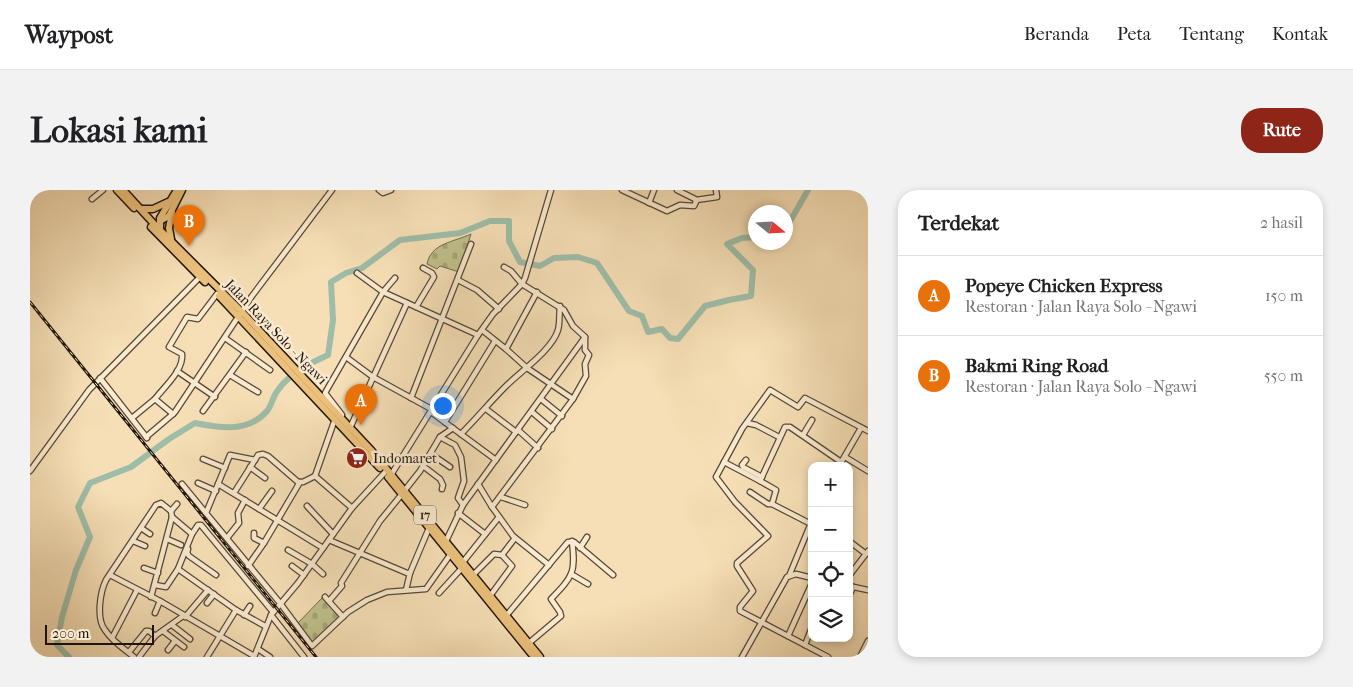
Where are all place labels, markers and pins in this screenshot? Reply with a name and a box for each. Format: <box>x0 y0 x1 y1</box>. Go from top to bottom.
pin: B <box>173 205 205 246</box>
pin: A <box>345 384 377 425</box>
supermarket icon: Indomaret <box>345 446 369 470</box>
place label: Indomaret <box>373 450 437 467</box>

